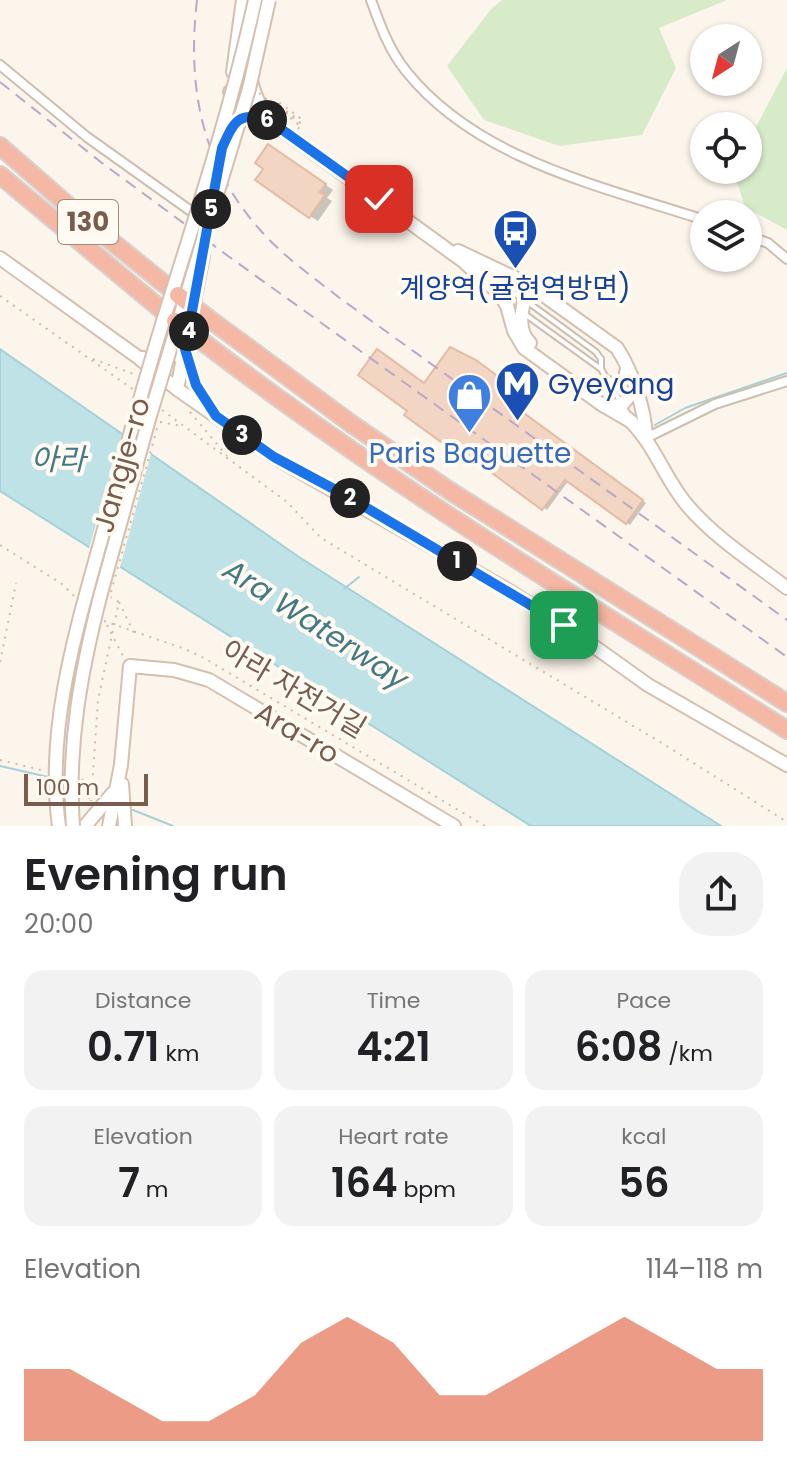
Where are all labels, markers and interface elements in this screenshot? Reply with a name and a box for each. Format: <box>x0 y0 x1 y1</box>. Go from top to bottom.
north arrow <box>690 24 762 96</box>
map controls <box>690 24 762 272</box>
pin: 6 <box>247 100 287 140</box>
text: 6 <box>260 104 274 135</box>
button: locate <box>690 112 762 184</box>
pin <box>345 165 413 233</box>
icon: check <box>357 177 401 221</box>
pin: 5 <box>191 189 231 229</box>
text: 5 <box>204 193 218 224</box>
road number: 130 <box>58 200 118 244</box>
button: layers <box>690 200 762 272</box>
bus stop icon: 계양역(귤현역방면) <box>491 207 539 270</box>
place label: 계양역(귤현역방면) <box>399 269 631 308</box>
pin: 4 <box>169 311 209 351</box>
text: 4 <box>182 315 196 346</box>
metro station icon: Gyeyang <box>493 360 541 423</box>
place label: Gyeyang <box>548 365 674 404</box>
shop icon: Paris Baguette <box>446 372 494 435</box>
street label: Jangje-ro <box>84 393 160 537</box>
pin: 3 <box>222 415 262 455</box>
text: 3 <box>235 419 249 450</box>
place label: Paris Baguette <box>369 434 571 473</box>
water label: 아라 <box>30 438 89 481</box>
pin: 2 <box>330 478 370 518</box>
text: 2 <box>344 482 356 513</box>
pin: 1 <box>437 541 477 581</box>
text: 1 <box>453 545 461 576</box>
water label: Ara Waterway <box>214 548 418 701</box>
pin <box>530 591 598 659</box>
icon: arrive <box>542 603 586 647</box>
street label: 아라 자전거길 <box>215 631 373 747</box>
street label: Ara-ro <box>248 693 346 773</box>
scale bar <box>24 770 148 806</box>
text: 100 m <box>36 772 99 803</box>
text: Evening run <box>24 844 288 905</box>
button: share <box>679 852 763 936</box>
text: 20:00 <box>24 906 93 942</box>
text: Distance <box>95 985 191 1016</box>
text: Time <box>367 985 420 1016</box>
text: Pace <box>617 985 671 1016</box>
text: 0.71 <box>87 1019 160 1075</box>
text: 4:21 <box>356 1019 431 1075</box>
text: 6:08 <box>575 1019 662 1075</box>
text: km <box>160 1038 199 1069</box>
text: /km <box>662 1038 713 1069</box>
text: Elevation <box>94 1121 193 1152</box>
text: Heart rate <box>338 1121 449 1152</box>
text: kcal <box>621 1121 666 1152</box>
text: 7 <box>118 1155 140 1211</box>
text: 164 <box>331 1155 398 1211</box>
text: 56 <box>618 1155 670 1211</box>
text: m <box>140 1174 168 1205</box>
text: bpm <box>398 1174 456 1205</box>
text: Elevation <box>24 1251 141 1287</box>
text: 114–118 m <box>646 1251 763 1287</box>

